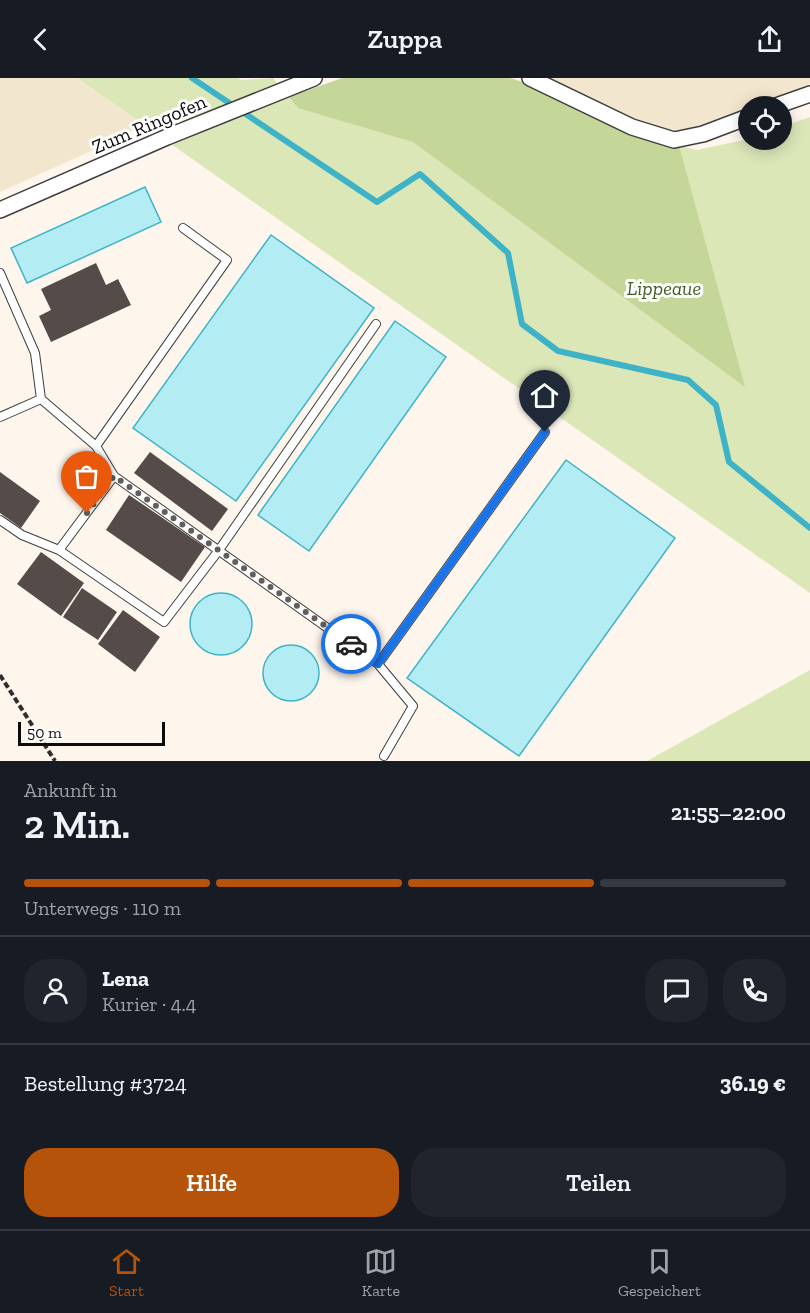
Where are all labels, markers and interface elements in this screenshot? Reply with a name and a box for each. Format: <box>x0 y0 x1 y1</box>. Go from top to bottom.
icon: back <box>24 23 57 56</box>
text: Zuppa <box>368 23 442 55</box>
icon: share <box>753 23 786 56</box>
street label: Zum Ringofen <box>88 89 210 159</box>
map controls <box>738 96 792 150</box>
button: locate <box>738 96 792 150</box>
park label: Lippeaue <box>627 276 701 300</box>
pin <box>519 370 570 432</box>
icon: home <box>528 379 561 412</box>
pin <box>61 451 112 513</box>
icon: bag <box>70 460 103 493</box>
courier <box>321 614 381 674</box>
icon: car <box>335 628 368 661</box>
scale bar <box>18 719 165 746</box>
text: 50 m <box>27 723 62 742</box>
text: Ankunft in <box>24 778 117 802</box>
text: 21:55–22:00 <box>671 799 786 826</box>
text: 2 Min. <box>24 801 130 848</box>
text: Unterwegs · 110 m <box>24 896 181 920</box>
button: person <box>24 959 87 1022</box>
button: chat <box>645 959 708 1022</box>
button: phone <box>723 959 786 1022</box>
text: Lena <box>102 965 149 992</box>
text: Kurier · 4.4 <box>102 992 197 1016</box>
text: Bestellung #3724 <box>24 1070 187 1097</box>
text: 36.19 € <box>720 1070 786 1097</box>
button: Hilfe <box>24 1148 399 1217</box>
button: Teilen <box>411 1148 786 1217</box>
tab: Start <box>109 1245 144 1300</box>
tab: Karte <box>362 1245 400 1300</box>
tab: Gespeichert <box>618 1245 701 1300</box>

